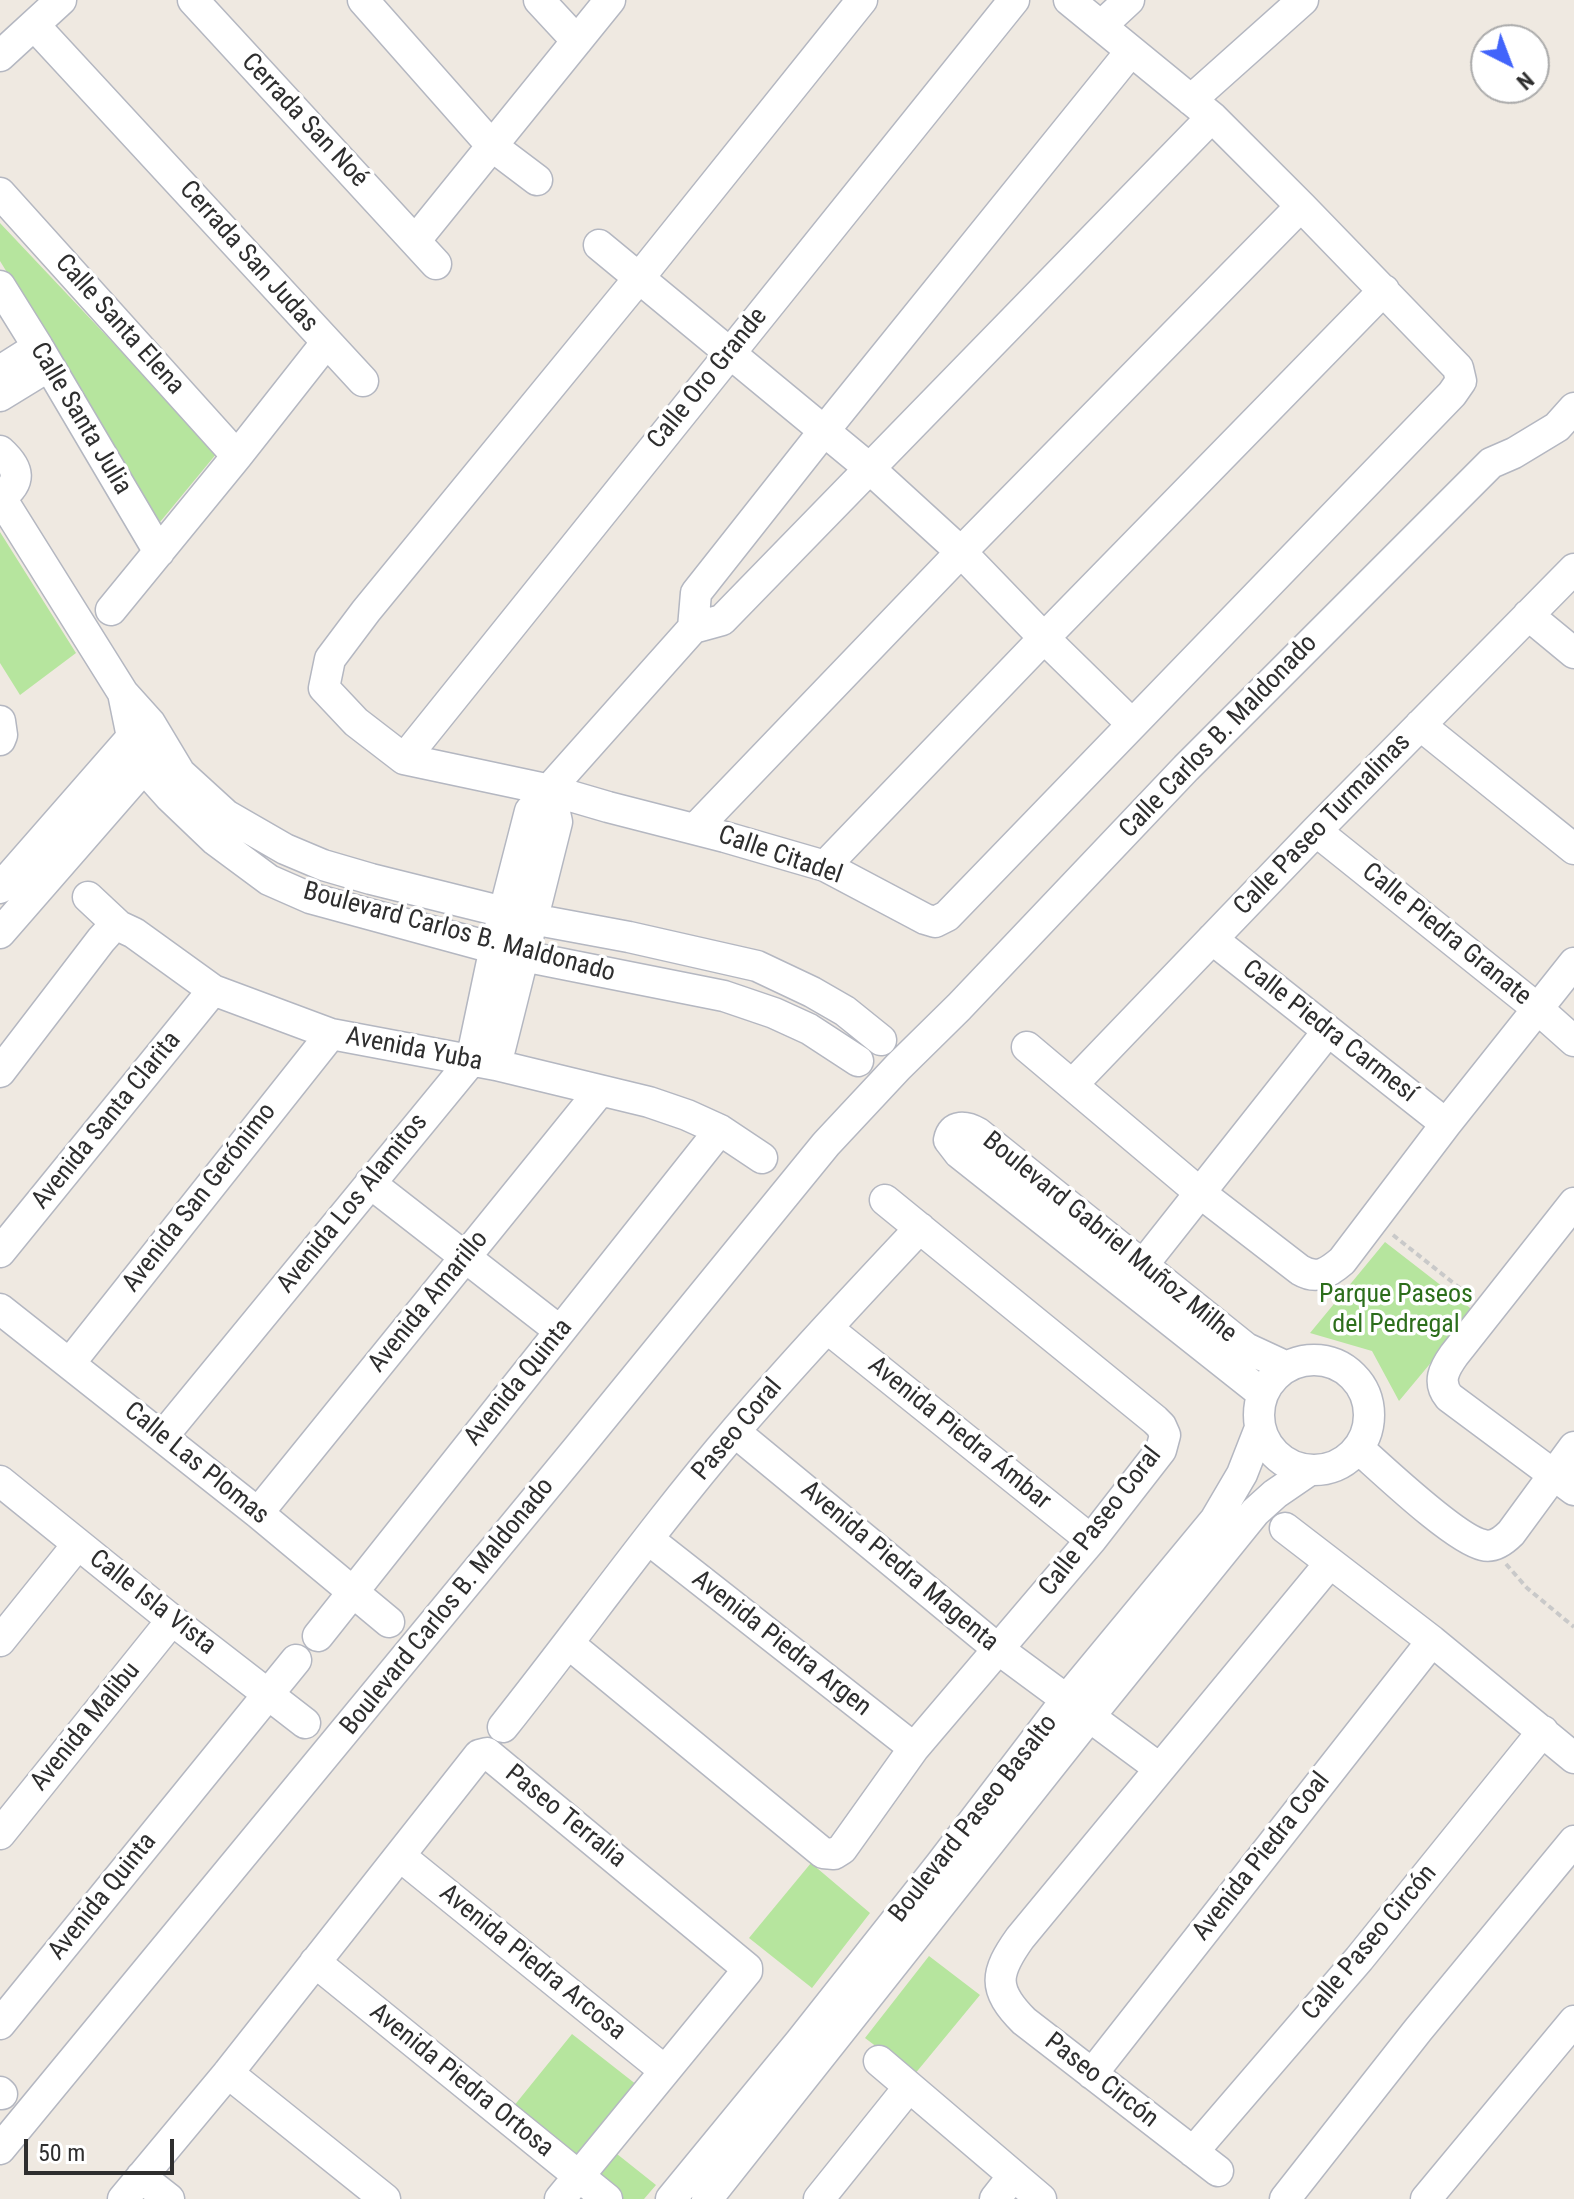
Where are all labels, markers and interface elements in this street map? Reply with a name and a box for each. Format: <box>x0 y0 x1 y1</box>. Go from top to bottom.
north arrow <box>1470 24 1550 104</box>
street label: Cerrada San Noé <box>234 48 374 194</box>
text: N <box>1512 67 1538 95</box>
street label: Cerrada San Judas <box>172 175 324 339</box>
street label: Calle Santa Elena <box>48 248 190 402</box>
street label: Calle Oro Grande <box>642 302 774 456</box>
street label: Calle Santa Julia <box>22 337 138 501</box>
street label: Calle Carlos B. Maldonado <box>1114 629 1324 845</box>
street label: Calle Paseo Turmalinas <box>1228 728 1418 922</box>
street label: Calle Citadel <box>714 820 846 892</box>
street label: Calle Piedra Granate <box>1355 857 1537 1013</box>
street label: Boulevard Carlos B. Maldonado <box>300 876 618 990</box>
street label: Calle Piedra Carmesí <box>1235 954 1423 1110</box>
street label: Avenida Yuba <box>343 1021 485 1079</box>
street label: Avenida Santa Clarita <box>26 1026 188 1216</box>
street label: Avenida San Gerónimo <box>116 1097 284 1299</box>
street label: Avenida Los Alamitos <box>271 1108 435 1300</box>
street label: Boulevard Gabriel Muñoz Milhe <box>976 1126 1242 1350</box>
street label: Avenida Amarillo <box>362 1225 496 1379</box>
park label: Parque Paseos del Pedregal <box>1319 1279 1473 1340</box>
street label: Avenida Quinta <box>458 1313 580 1453</box>
street label: Avenida Piedra Ámbar <box>861 1351 1057 1517</box>
street label: Paseo Coral <box>686 1373 790 1487</box>
street label: Calle Las Plomas <box>117 1396 275 1532</box>
street label: Calle Paseo Coral <box>1033 1441 1169 1603</box>
street label: Boulevard Carlos B. Maldonado <box>335 1472 561 1742</box>
street label: Avenida Piedra Magenta <box>794 1475 1004 1659</box>
street label: Calle Isla Vista <box>82 1544 222 1662</box>
street label: Avenida Piedra Argen <box>685 1564 877 1724</box>
street label: Avenida Malibu <box>25 1656 147 1798</box>
street label: Boulevard Paseo Basalto <box>883 1709 1065 1929</box>
street label: Paseo Terralia <box>498 1759 632 1875</box>
street label: Avenida Piedra Coal <box>1187 1767 1337 1947</box>
street label: Avenida Quinta <box>42 1827 164 1967</box>
street label: Calle Paseo Circón <box>1296 1859 1444 2027</box>
street label: Avenida Piedra Arcosa <box>433 1878 631 2048</box>
street label: Avenida Piedra Ortosa <box>363 1997 559 2165</box>
street label: Paseo Circón <box>1038 2027 1164 2135</box>
scale bar <box>28 2123 178 2173</box>
text: 50 m <box>38 2139 85 2167</box>

